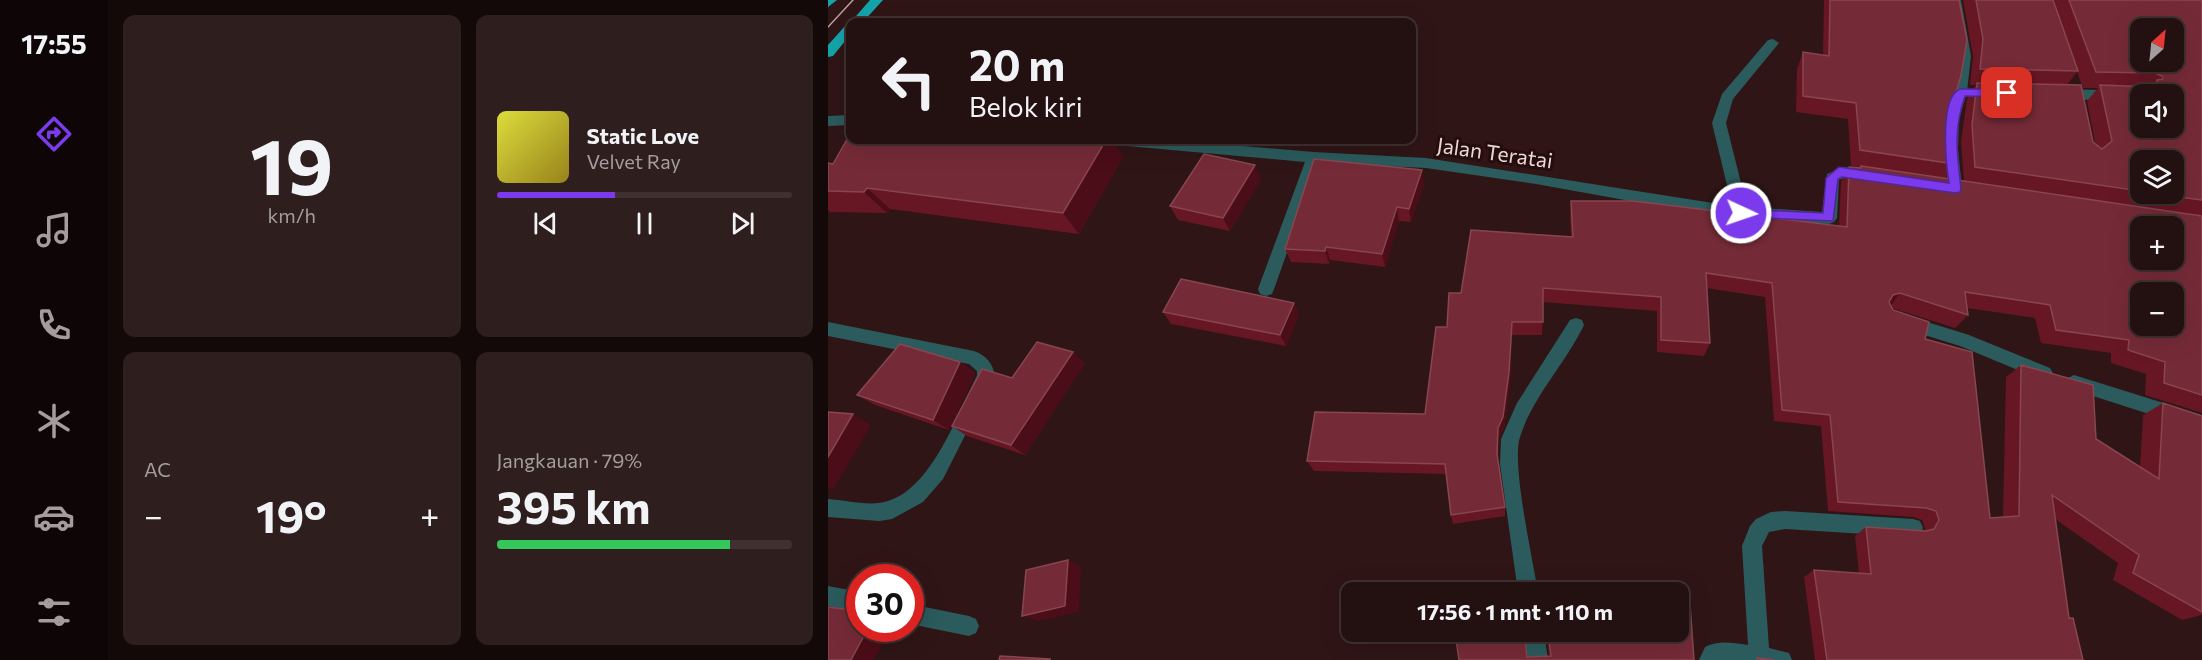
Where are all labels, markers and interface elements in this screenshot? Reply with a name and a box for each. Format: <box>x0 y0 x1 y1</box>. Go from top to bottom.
north arrow <box>2130 18 2184 72</box>
map controls <box>2130 18 2184 336</box>
text: 17:55 <box>21 27 87 60</box>
text: 20 m <box>969 38 1065 90</box>
icon: left <box>870 42 948 120</box>
pin <box>1981 67 2032 118</box>
icon: arrive <box>1990 76 2023 109</box>
button: sound <box>2130 84 2184 138</box>
text: Belok kiri <box>969 90 1083 123</box>
icon: directions <box>33 113 75 155</box>
text: 19 <box>250 116 333 211</box>
text: Static Love <box>587 122 699 149</box>
street label: Jalan Teratai <box>1436 132 1554 172</box>
text: Velvet Ray <box>587 149 681 173</box>
button: layers <box>2130 150 2184 204</box>
position arrow <box>1709 181 1773 245</box>
text: km/h <box>267 203 316 227</box>
icon: previous <box>529 207 562 240</box>
icon: pause <box>628 207 661 240</box>
icon: next <box>726 207 759 240</box>
icon: music <box>33 209 75 251</box>
button: + <box>2130 216 2184 270</box>
button: − <box>2130 282 2184 336</box>
icon: phone <box>33 304 75 346</box>
icon: climate <box>33 400 75 442</box>
text: Jangkauan · 79% <box>497 448 642 472</box>
text: AC <box>144 457 171 481</box>
text: 395 km <box>497 478 650 533</box>
text: 19° <box>256 487 327 542</box>
text: − <box>144 494 163 535</box>
text: + <box>420 494 439 535</box>
icon: car <box>33 496 75 538</box>
speed limit sign: 30 <box>846 564 924 642</box>
icon: filters <box>33 591 75 633</box>
text: 17:56 · 1 mnt · 110 m <box>1417 598 1613 625</box>

